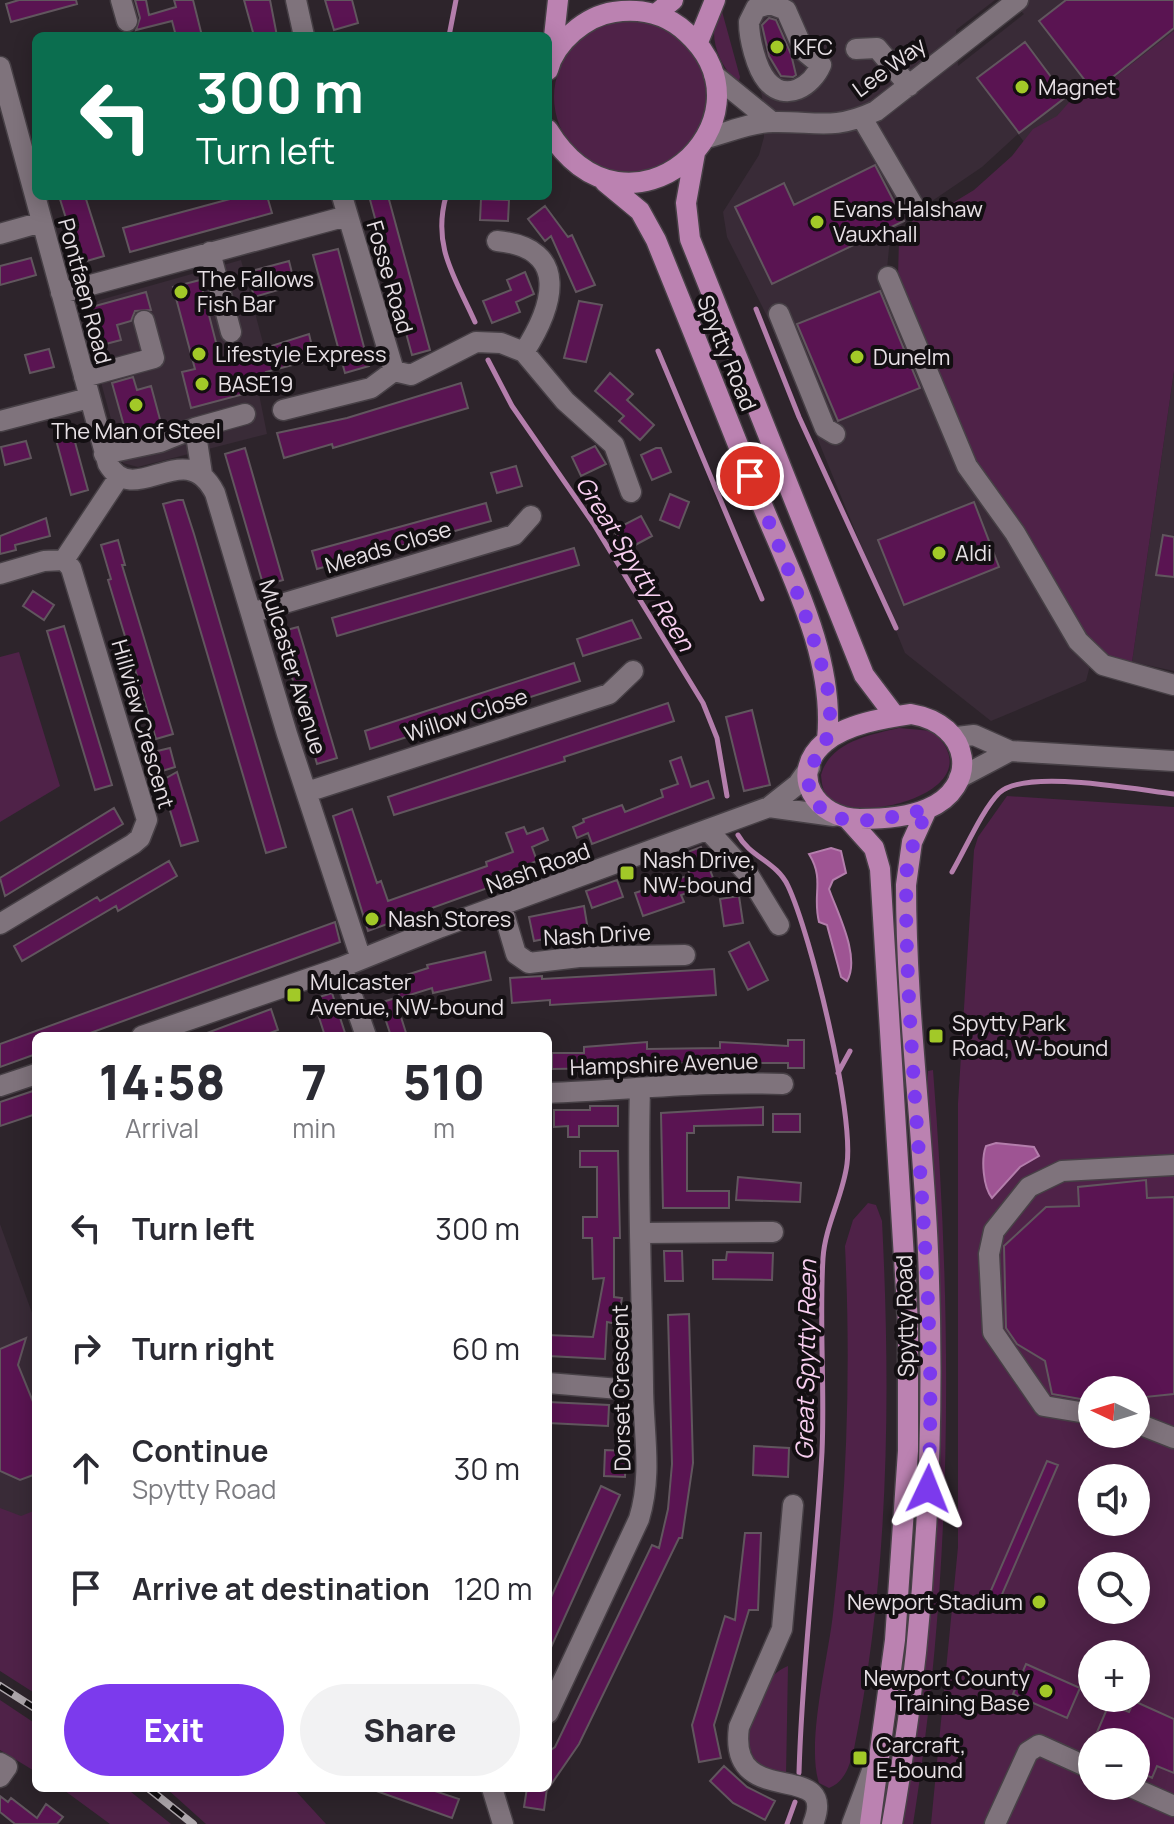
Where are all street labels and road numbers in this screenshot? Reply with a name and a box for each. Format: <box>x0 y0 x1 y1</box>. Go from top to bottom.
street label: Lee Way <box>846 30 932 104</box>
street label: Pontfaen Road <box>51 215 119 367</box>
street label: Fosse Road <box>360 217 420 337</box>
street label: Spytty Road <box>690 291 764 415</box>
street label: Meads Close <box>321 514 455 580</box>
street label: Mulcaster Avenue <box>252 576 334 758</box>
street label: Hillview Crescent <box>105 636 182 812</box>
street label: Willow Close <box>401 681 531 749</box>
street label: Nash Road <box>482 835 594 901</box>
street label: Nash Drive <box>542 917 652 953</box>
street label: Hampshire Avenue <box>569 1046 759 1082</box>
street label: Spytty Road <box>889 1255 921 1377</box>
street label: Dorset Crescent <box>605 1304 637 1472</box>

